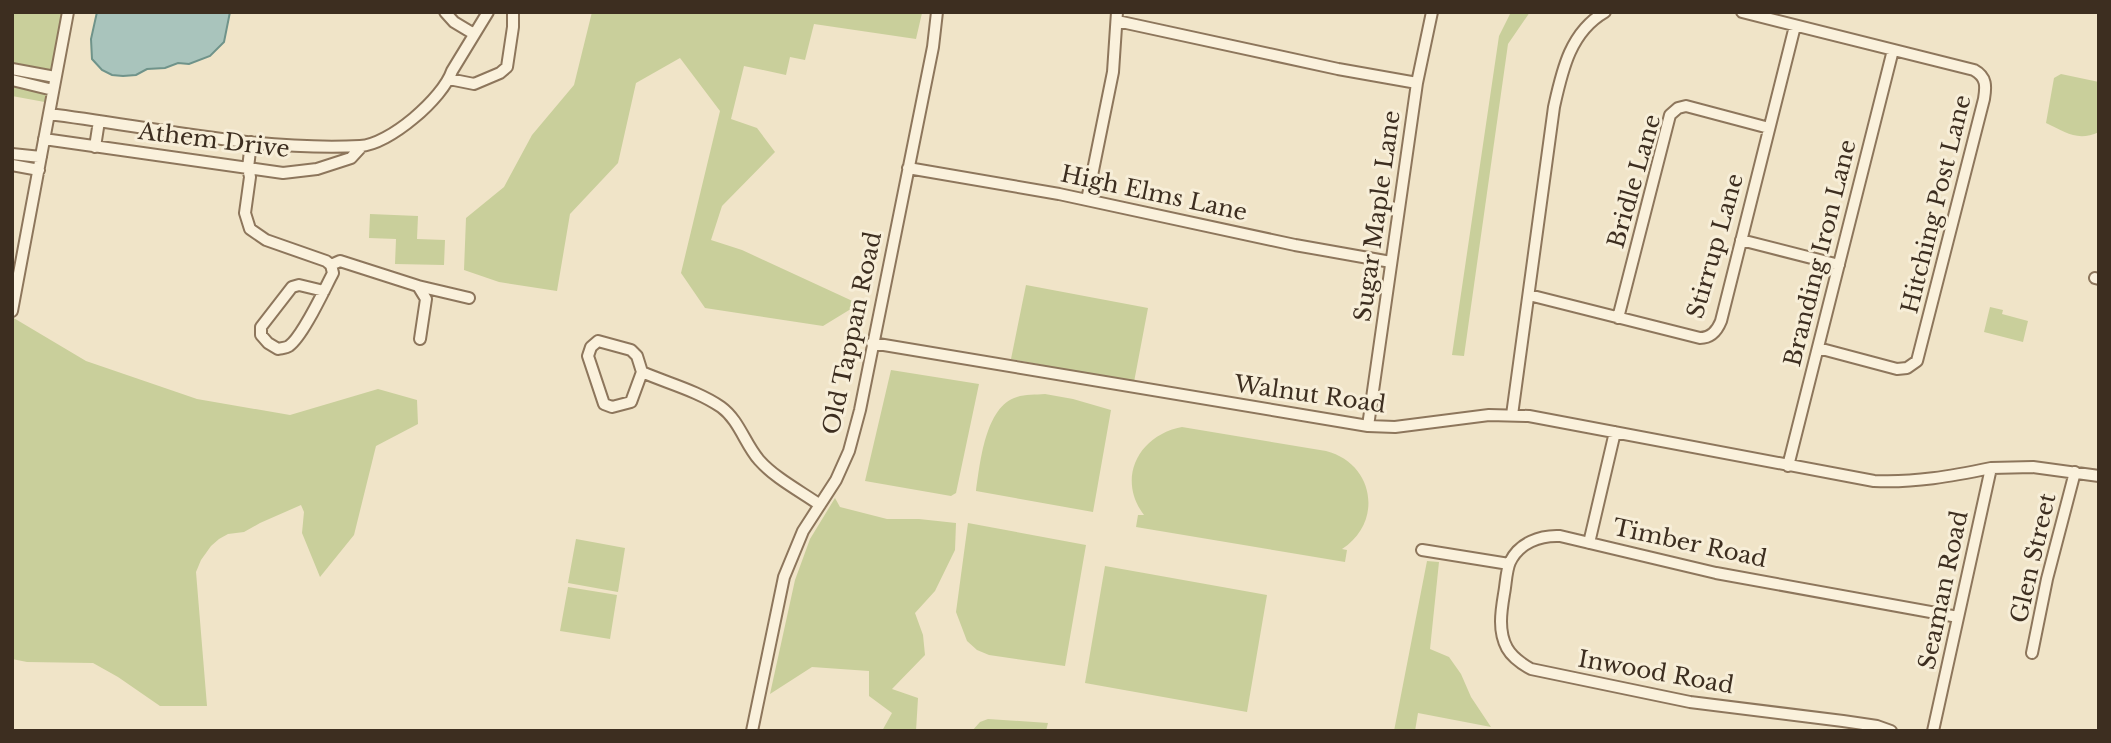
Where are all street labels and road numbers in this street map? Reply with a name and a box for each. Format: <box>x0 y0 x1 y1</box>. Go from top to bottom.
street label: Hitching Post Lane <box>1895 92 1977 316</box>
street label: Sugar Maple Lane <box>1348 109 1406 323</box>
street label: Bridle Lane <box>1602 111 1666 251</box>
street label: Athem Drive <box>136 117 291 163</box>
street label: Branding Iron Lane <box>1778 137 1862 369</box>
street label: High Elms Lane <box>1058 160 1250 226</box>
street label: Stirrup Lane <box>1681 170 1749 322</box>
street label: Old Tappan Road <box>817 229 887 437</box>
street label: Walnut Road <box>1231 369 1388 419</box>
street label: Glen Street <box>2004 490 2062 626</box>
street label: Seaman Road <box>1912 508 1974 672</box>
street label: Timber Road <box>1610 513 1770 573</box>
street label: Inwood Road <box>1576 645 1736 699</box>

